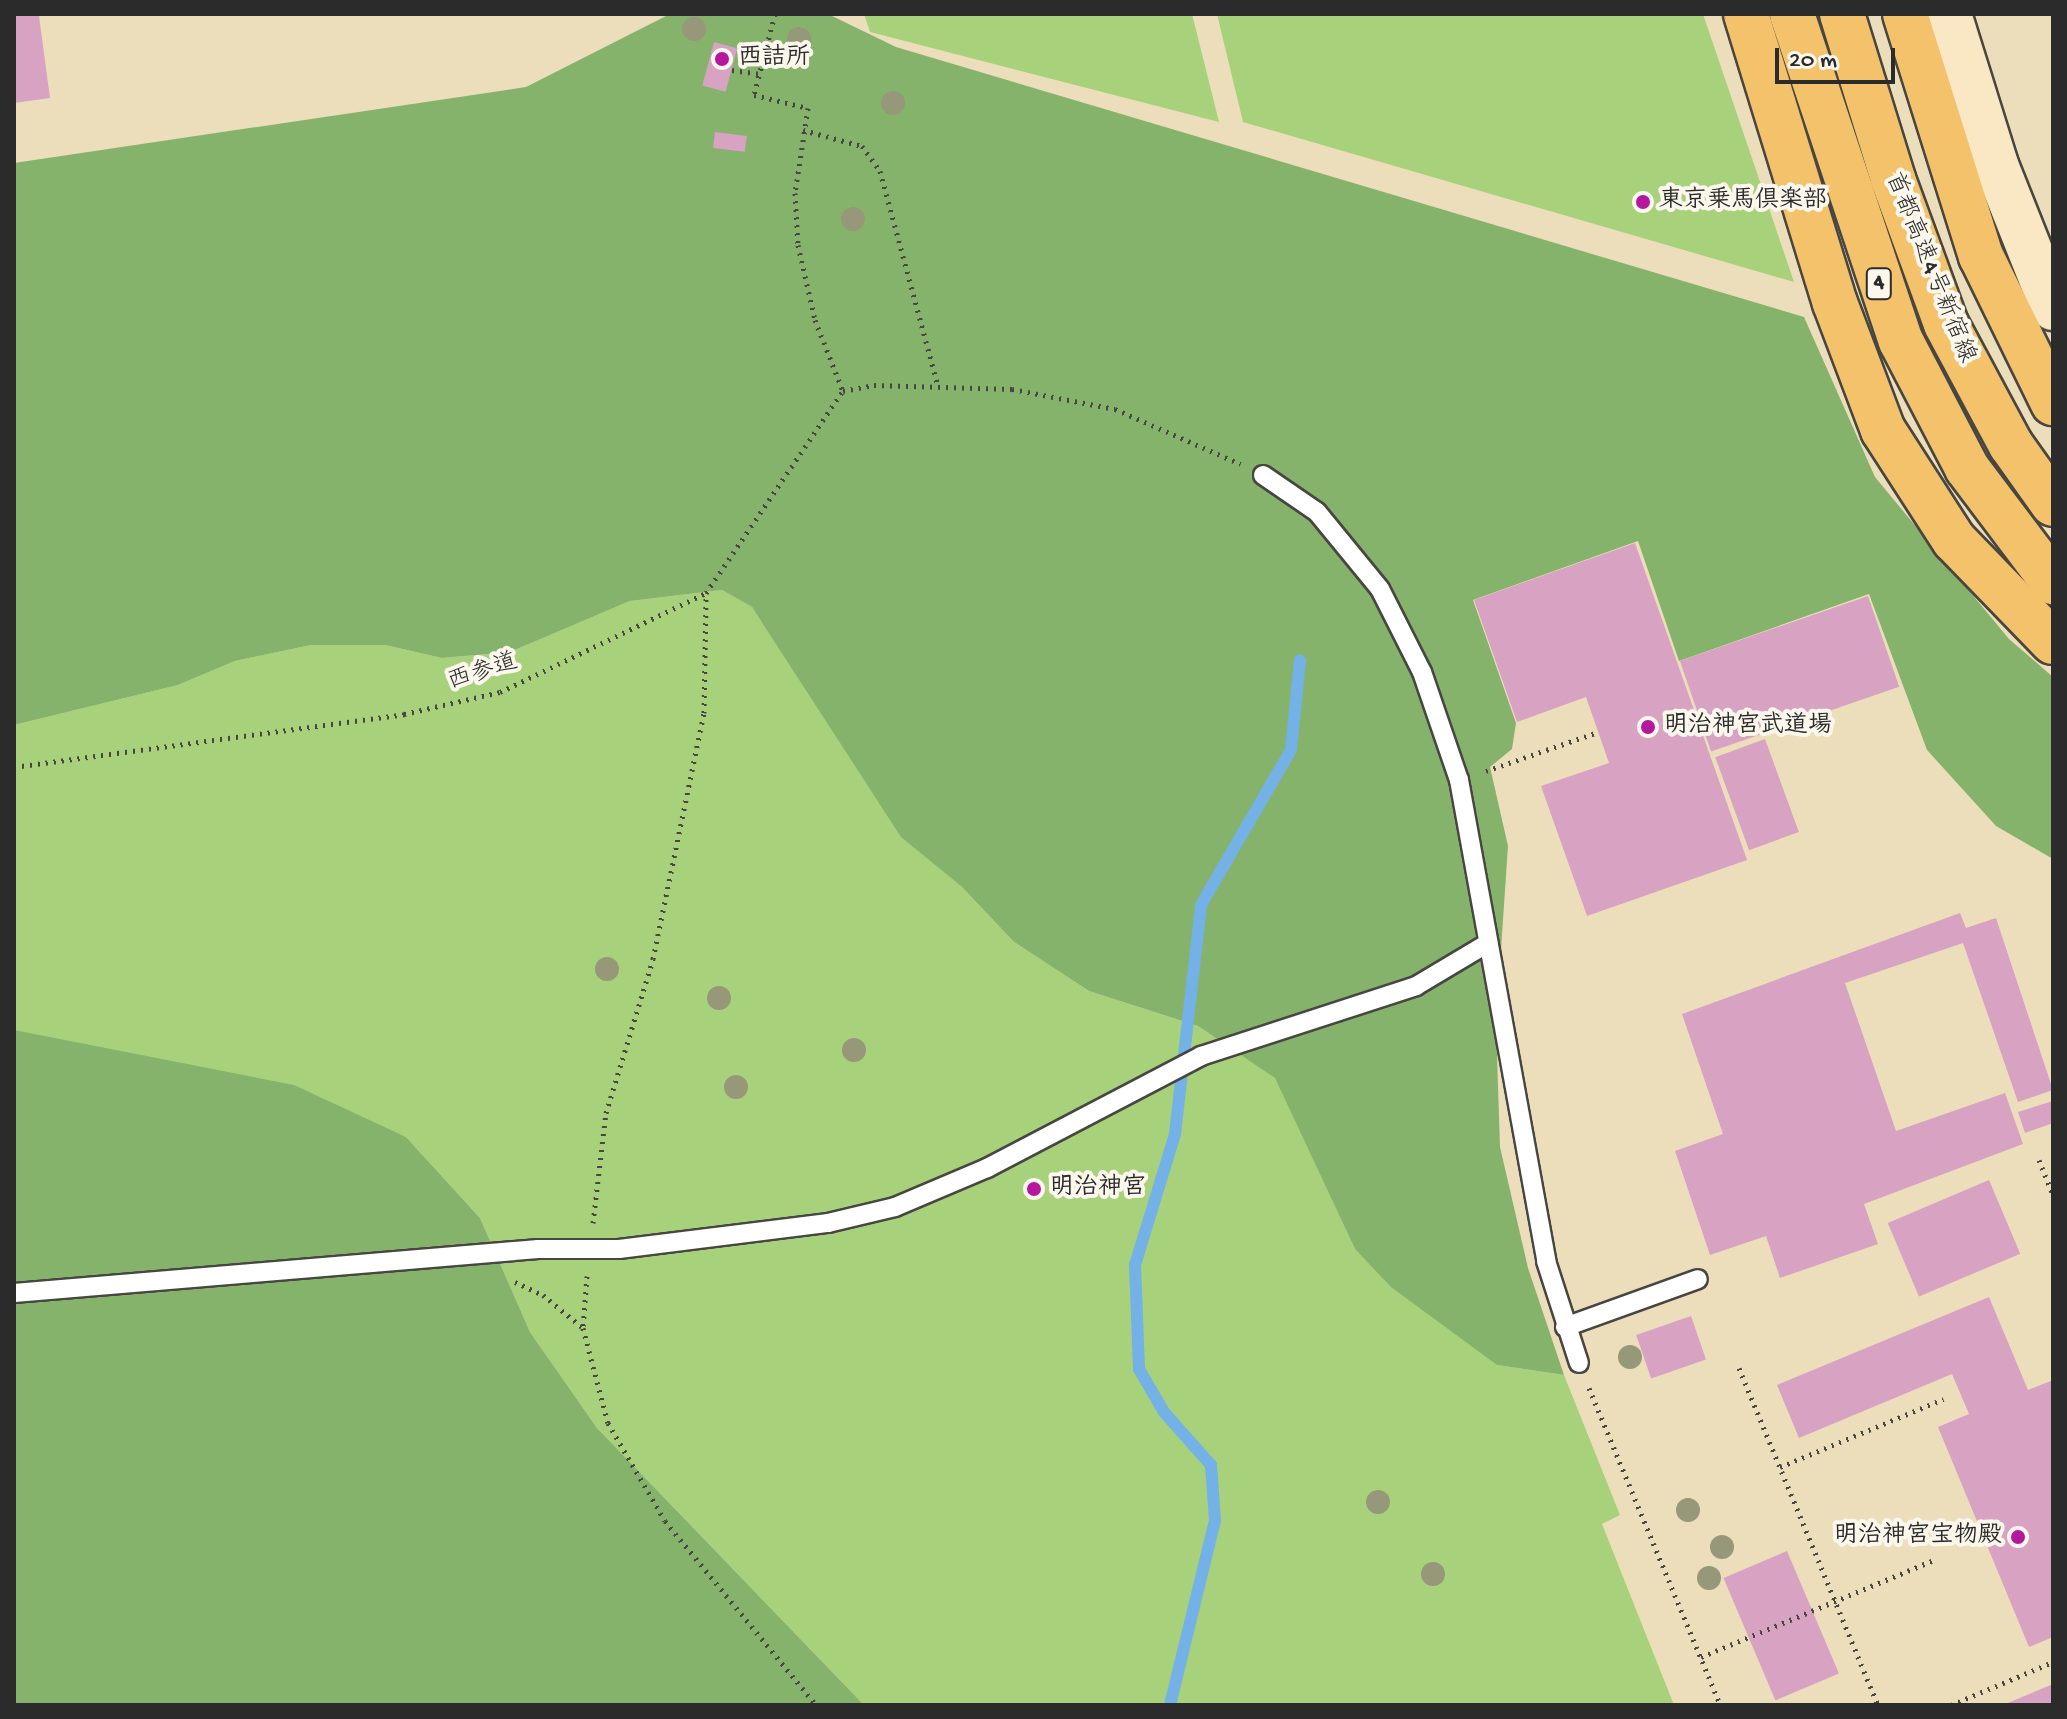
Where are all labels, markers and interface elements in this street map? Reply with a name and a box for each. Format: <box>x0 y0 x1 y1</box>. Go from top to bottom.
scale bar <box>1779 32 1899 82</box>
place label: 西詰所 <box>738 45 810 73</box>
text: 20 m <box>1789 47 1837 76</box>
marker: 西詰所 <box>713 50 731 68</box>
street label: 首都高速4号新宿線 <box>1878 168 1980 368</box>
place label: 東京乗馬倶楽部 <box>1659 188 1827 216</box>
marker: 東京乗馬倶楽部 <box>1634 193 1652 211</box>
road number: 4 <box>1865 266 1893 302</box>
street label: 西参道 <box>444 648 522 698</box>
place label: 明治神宮武道場 <box>1664 713 1832 741</box>
marker: 明治神宮武道場 <box>1639 718 1657 736</box>
place label: 明治神宮 <box>1050 1175 1146 1203</box>
marker: 明治神宮 <box>1025 1180 1043 1198</box>
place label: 明治神宮宝物殿 <box>1834 1523 2002 1551</box>
marker: 明治神宮宝物殿 <box>2009 1528 2027 1546</box>

